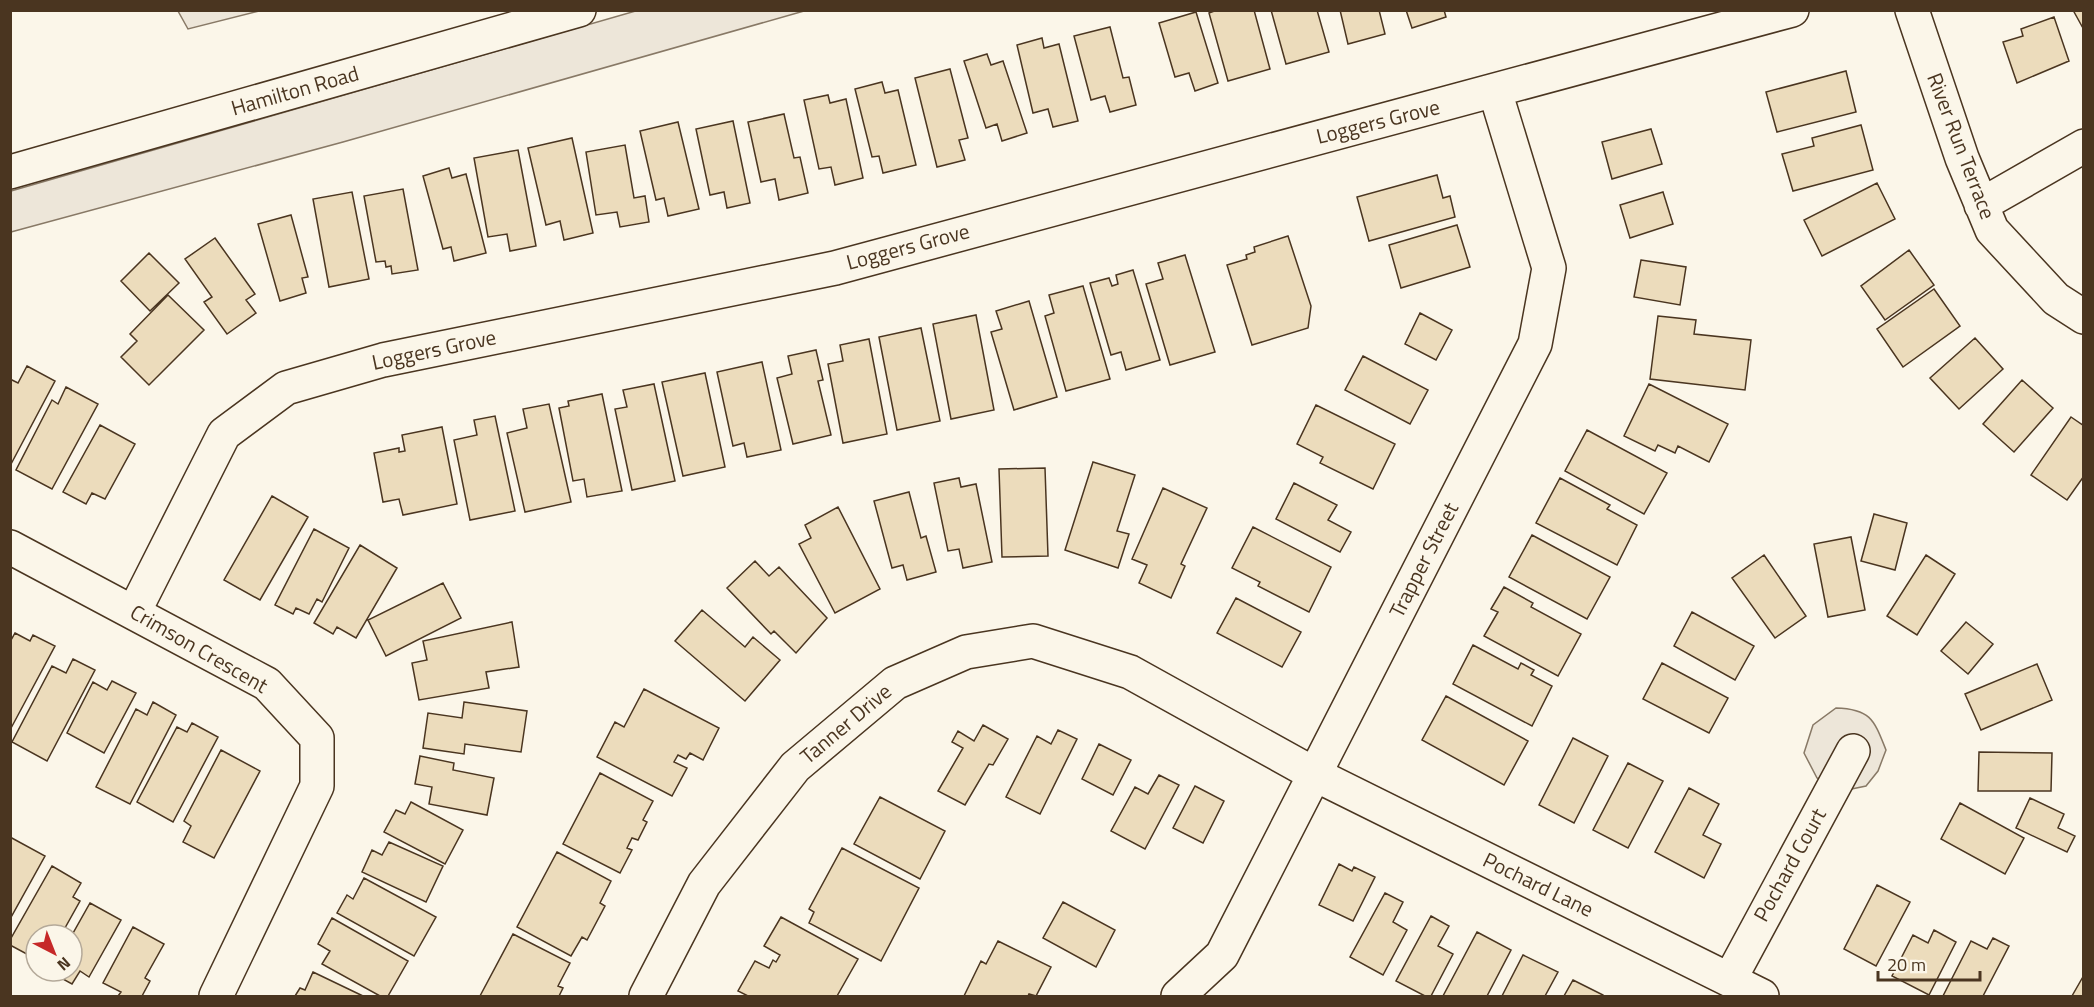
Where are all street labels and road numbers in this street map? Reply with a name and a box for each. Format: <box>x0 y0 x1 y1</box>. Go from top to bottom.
street label: Hamilton Road <box>227 57 362 124</box>
street label: River Run Terrace <box>1919 68 2005 223</box>
street label: Loggers Grove <box>1313 90 1443 152</box>
street label: Loggers Grove <box>843 214 973 278</box>
street label: Loggers Grove <box>369 320 499 378</box>
street label: Trapper Street <box>1380 496 1466 623</box>
street label: Crimson Crescent <box>125 596 275 701</box>
street label: Tanner Drive <box>793 675 898 771</box>
street label: Pochard Court <box>1745 801 1834 927</box>
street label: Pochard Lane <box>1478 844 1599 925</box>

